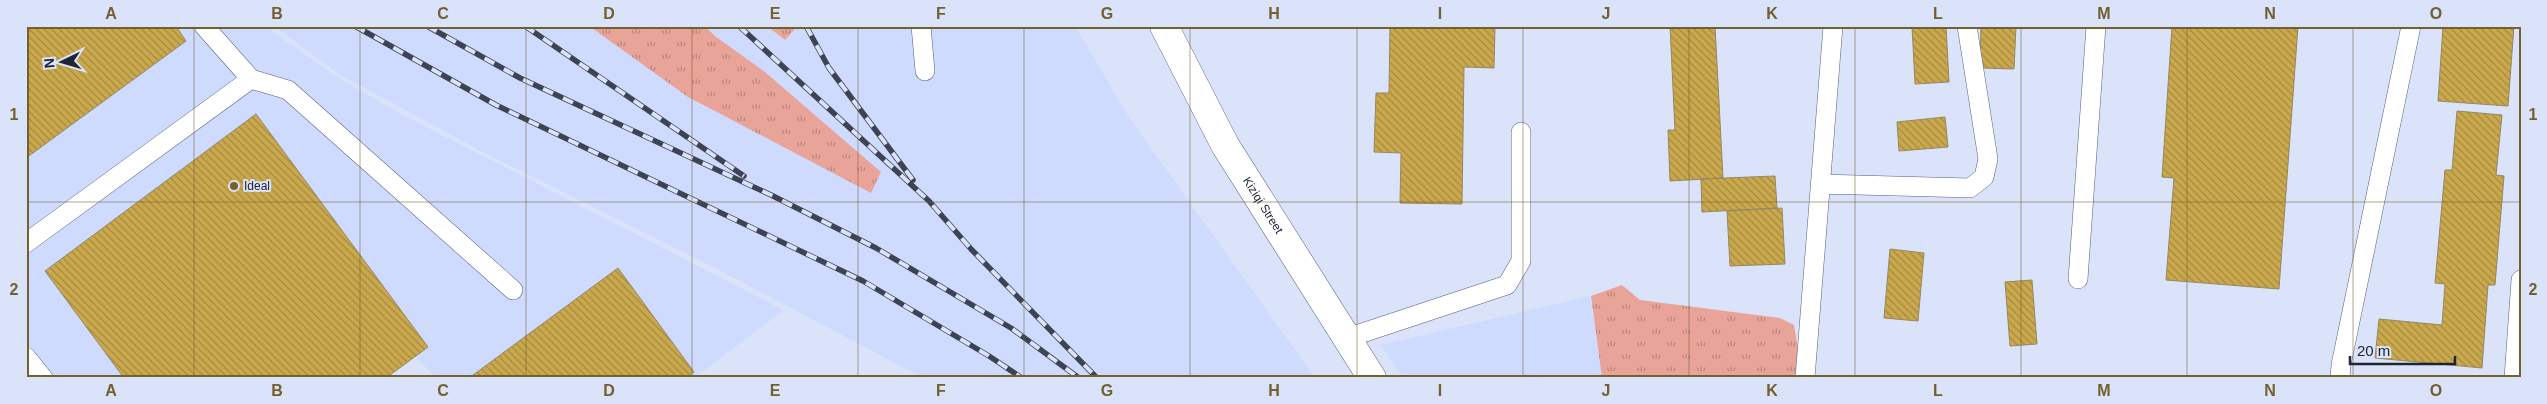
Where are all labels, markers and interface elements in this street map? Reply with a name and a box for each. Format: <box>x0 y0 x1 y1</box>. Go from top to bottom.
text: A <box>105 5 117 22</box>
text: B <box>271 5 283 22</box>
text: C <box>437 5 449 22</box>
text: D <box>603 5 615 22</box>
text: E <box>770 5 781 22</box>
text: F <box>936 5 946 22</box>
text: G <box>1101 5 1113 22</box>
text: H <box>1268 5 1280 22</box>
text: I <box>1438 5 1442 22</box>
text: J <box>1602 5 1610 22</box>
text: K <box>1766 5 1778 22</box>
text: L <box>1933 5 1943 22</box>
text: M <box>2097 5 2111 22</box>
text: N <box>2264 5 2276 22</box>
text: O <box>2430 5 2442 22</box>
north arrow <box>38 38 88 88</box>
text: N <box>41 57 57 69</box>
text: 1 <box>10 106 19 123</box>
text: 1 <box>2529 106 2538 123</box>
street label: Kiziqi Street <box>1240 174 1286 237</box>
place label: Ideal <box>244 179 270 193</box>
marker: Ideal <box>228 180 240 192</box>
text: 2 <box>10 281 19 298</box>
text: 2 <box>2529 281 2538 298</box>
scale bar <box>2350 334 2454 366</box>
text: 20 m <box>2357 342 2390 359</box>
text: A <box>105 382 117 399</box>
text: B <box>271 382 283 399</box>
text: C <box>437 382 449 399</box>
text: D <box>603 382 615 399</box>
text: E <box>770 382 781 399</box>
text: F <box>936 382 946 399</box>
text: G <box>1101 382 1113 399</box>
text: H <box>1268 382 1280 399</box>
text: I <box>1438 382 1442 399</box>
text: J <box>1602 382 1610 399</box>
text: K <box>1766 382 1778 399</box>
text: L <box>1933 382 1943 399</box>
text: M <box>2097 382 2111 399</box>
text: N <box>2264 382 2276 399</box>
text: O <box>2430 382 2442 399</box>

